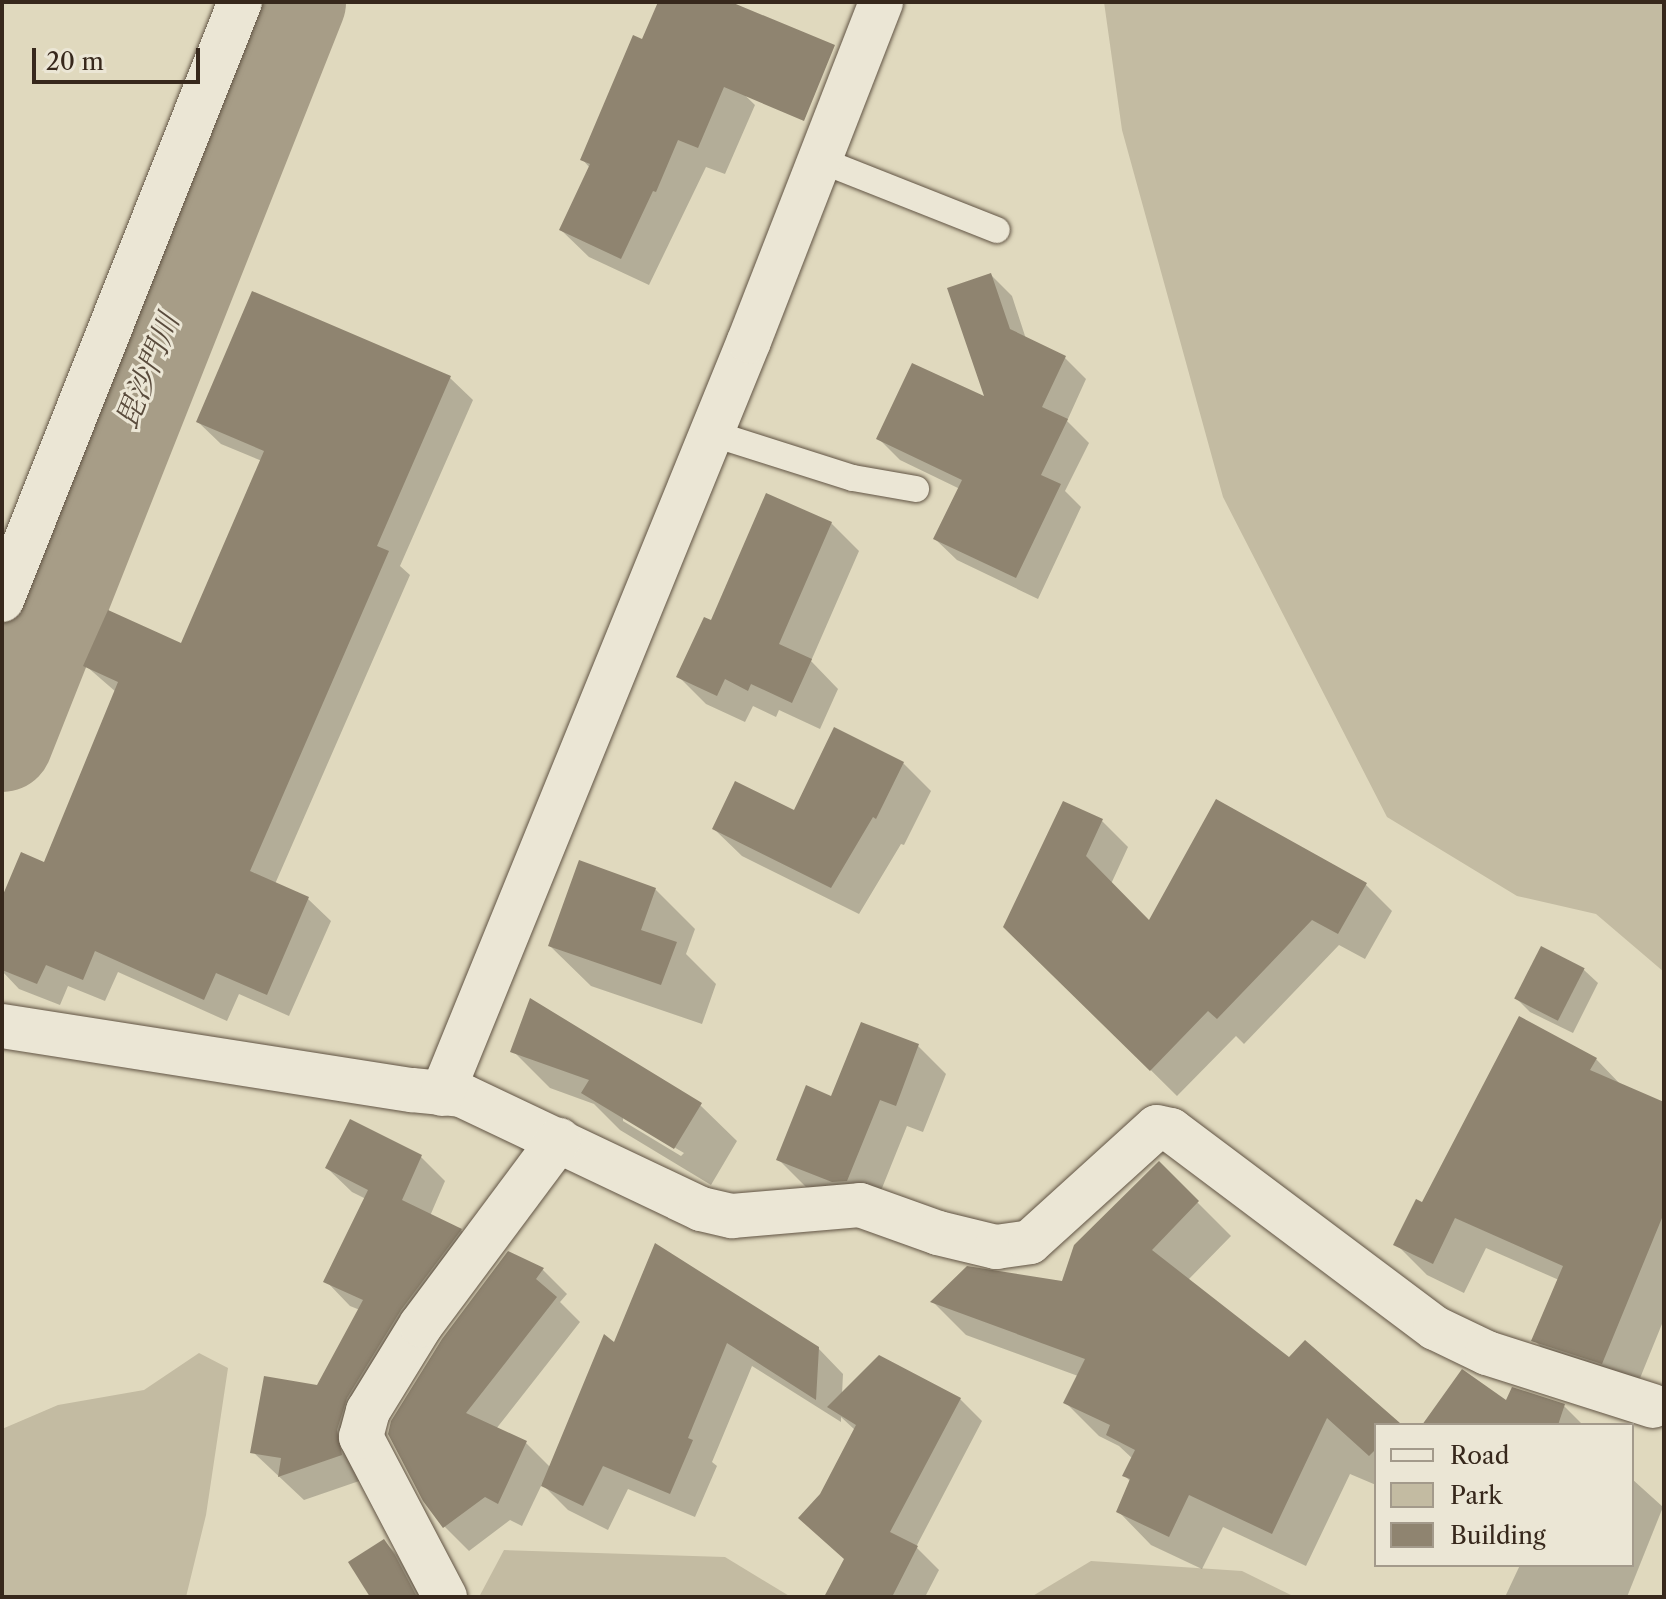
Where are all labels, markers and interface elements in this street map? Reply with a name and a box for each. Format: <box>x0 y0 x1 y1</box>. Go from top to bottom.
scale bar <box>36 32 204 82</box>
text: 20 m <box>46 47 104 76</box>
water label: 毘沙門川 <box>109 309 187 433</box>
legend <box>1374 1423 1634 1567</box>
text: Road <box>1450 1441 1509 1470</box>
text: Park <box>1450 1481 1502 1510</box>
text: Building <box>1450 1521 1546 1550</box>

